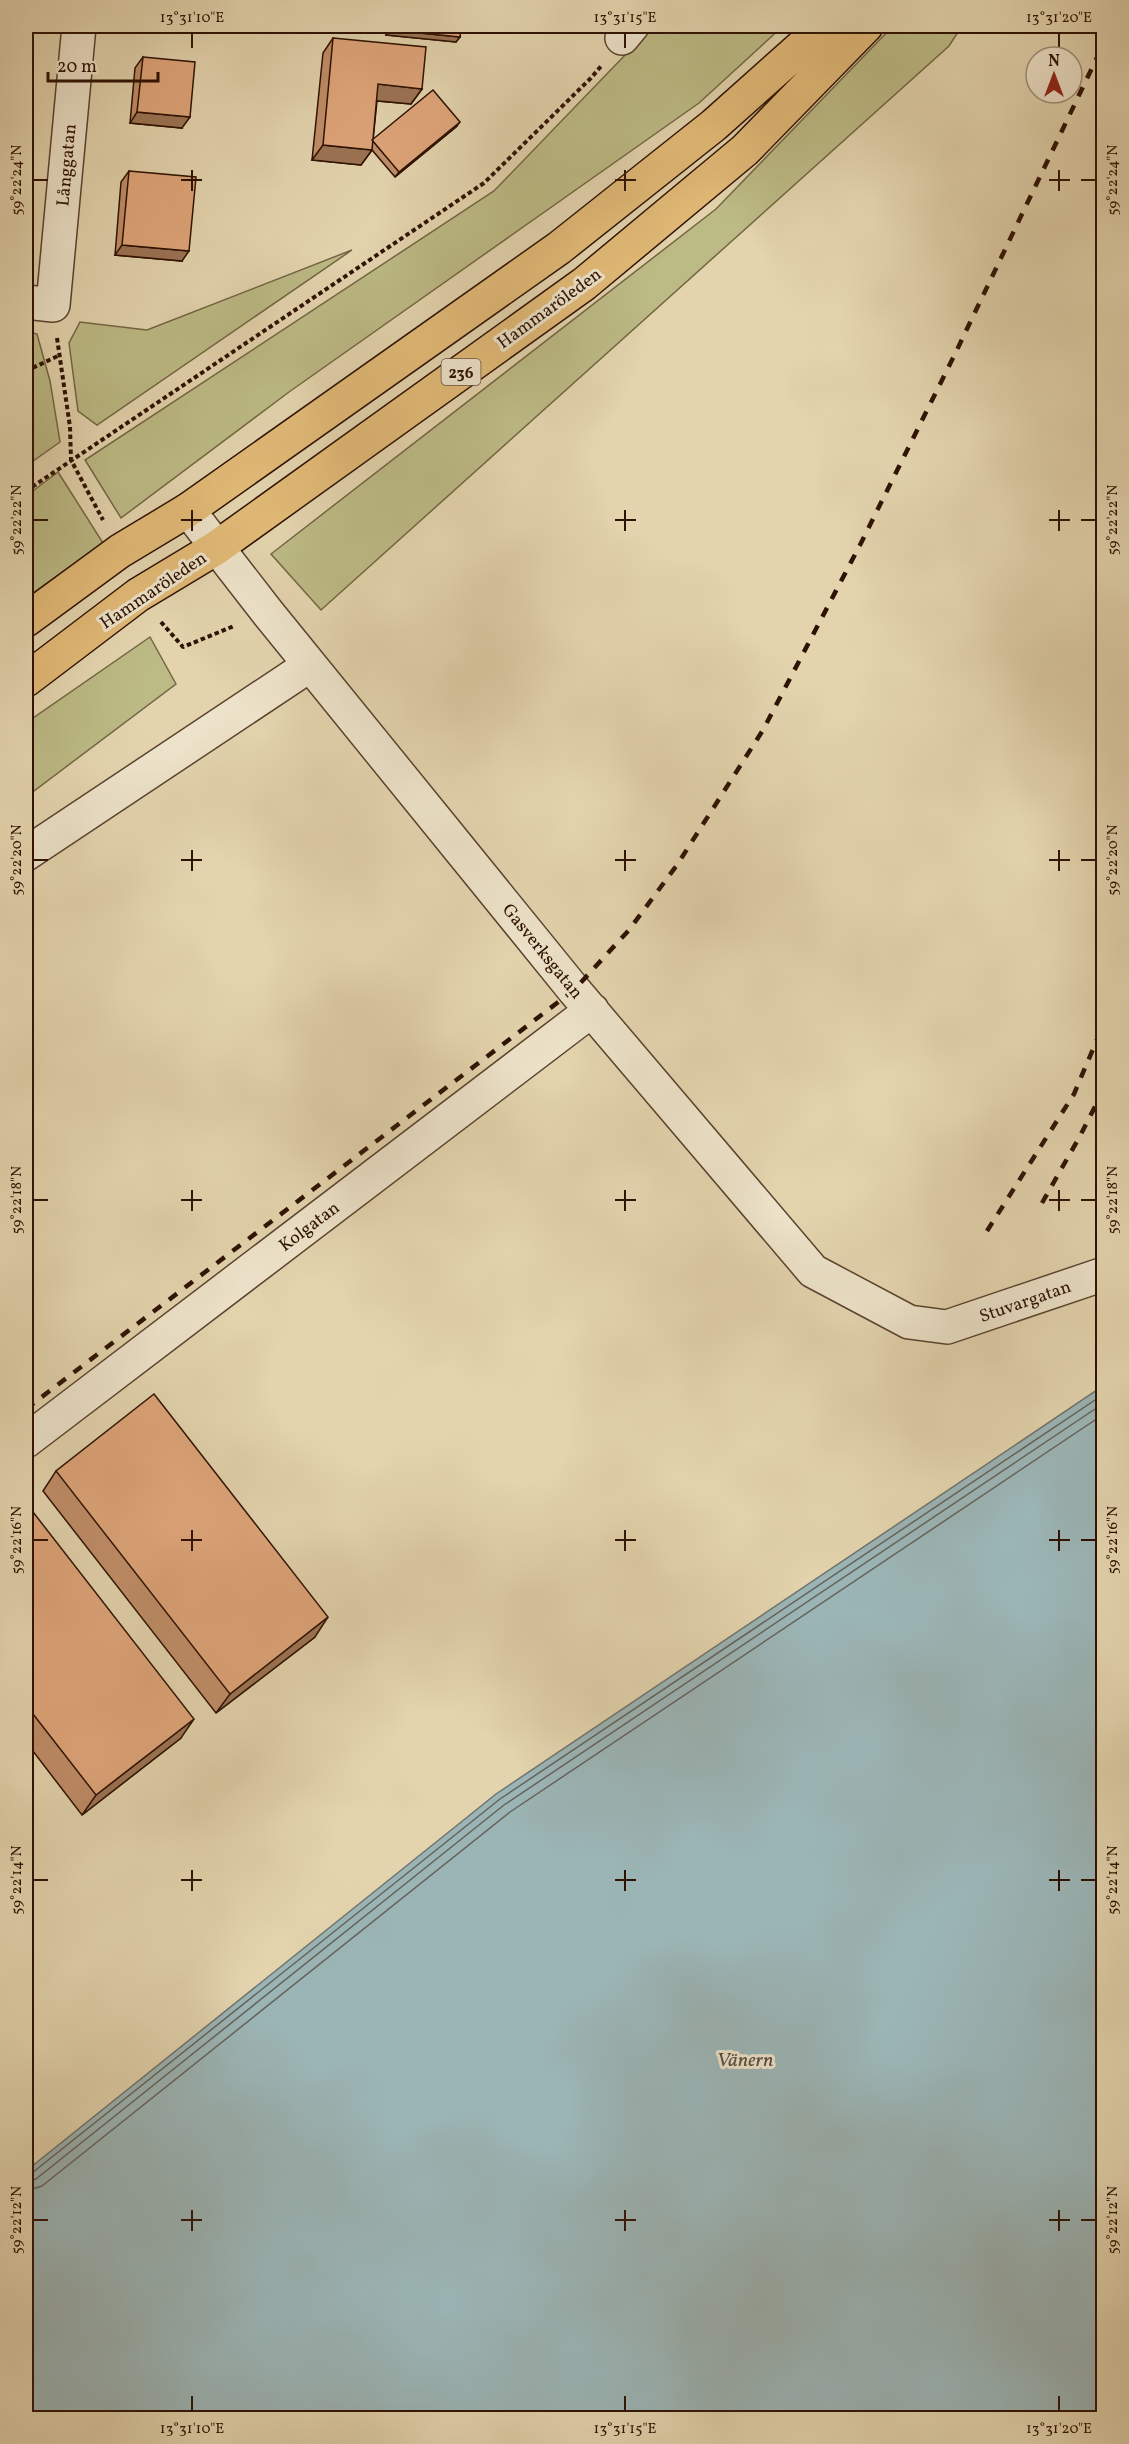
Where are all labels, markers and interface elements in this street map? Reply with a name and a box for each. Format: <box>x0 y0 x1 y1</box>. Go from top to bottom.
text: 13°31'10"E <box>160 8 224 29</box>
text: 13°31'15"E <box>594 8 656 29</box>
text: 13°31'20"E <box>1026 8 1092 29</box>
scale bar <box>48 45 158 83</box>
north arrow <box>1024 45 1084 105</box>
text: N <box>1048 51 1060 73</box>
text: 20 m <box>57 55 97 80</box>
street label: Långgatan <box>51 122 84 208</box>
text: 59°22'24"N <box>7 145 28 215</box>
text: 59°22'24"N <box>1103 145 1124 215</box>
street label: Hammaröleden <box>493 263 607 356</box>
road number: 236 <box>442 359 480 385</box>
text: 59°22'22"N <box>7 485 28 555</box>
text: 59°22'22"N <box>1103 485 1124 555</box>
street label: Hammaröleden <box>96 546 212 636</box>
text: 59°22'20"N <box>7 824 28 896</box>
text: 59°22'20"N <box>1103 824 1124 896</box>
street label: Gasverksgatan <box>496 899 588 1005</box>
text: 59°22'18"N <box>7 1166 28 1234</box>
text: 59°22'18"N <box>1103 1166 1124 1234</box>
street label: Kolgatan <box>274 1196 346 1258</box>
street label: Stuvargatan <box>976 1275 1075 1330</box>
text: 59°22'16"N <box>7 1506 28 1574</box>
text: 59°22'16"N <box>1103 1506 1124 1574</box>
text: 59°22'14"N <box>7 1845 28 1915</box>
text: 59°22'14"N <box>1103 1845 1124 1915</box>
water label: Vänern <box>717 2047 773 2075</box>
text: 59°22'12"N <box>7 2186 28 2254</box>
text: 59°22'12"N <box>1103 2186 1124 2254</box>
text: 13°31'10"E <box>160 2419 224 2440</box>
text: 13°31'15"E <box>594 2419 656 2440</box>
text: 13°31'20"E <box>1026 2419 1092 2440</box>

